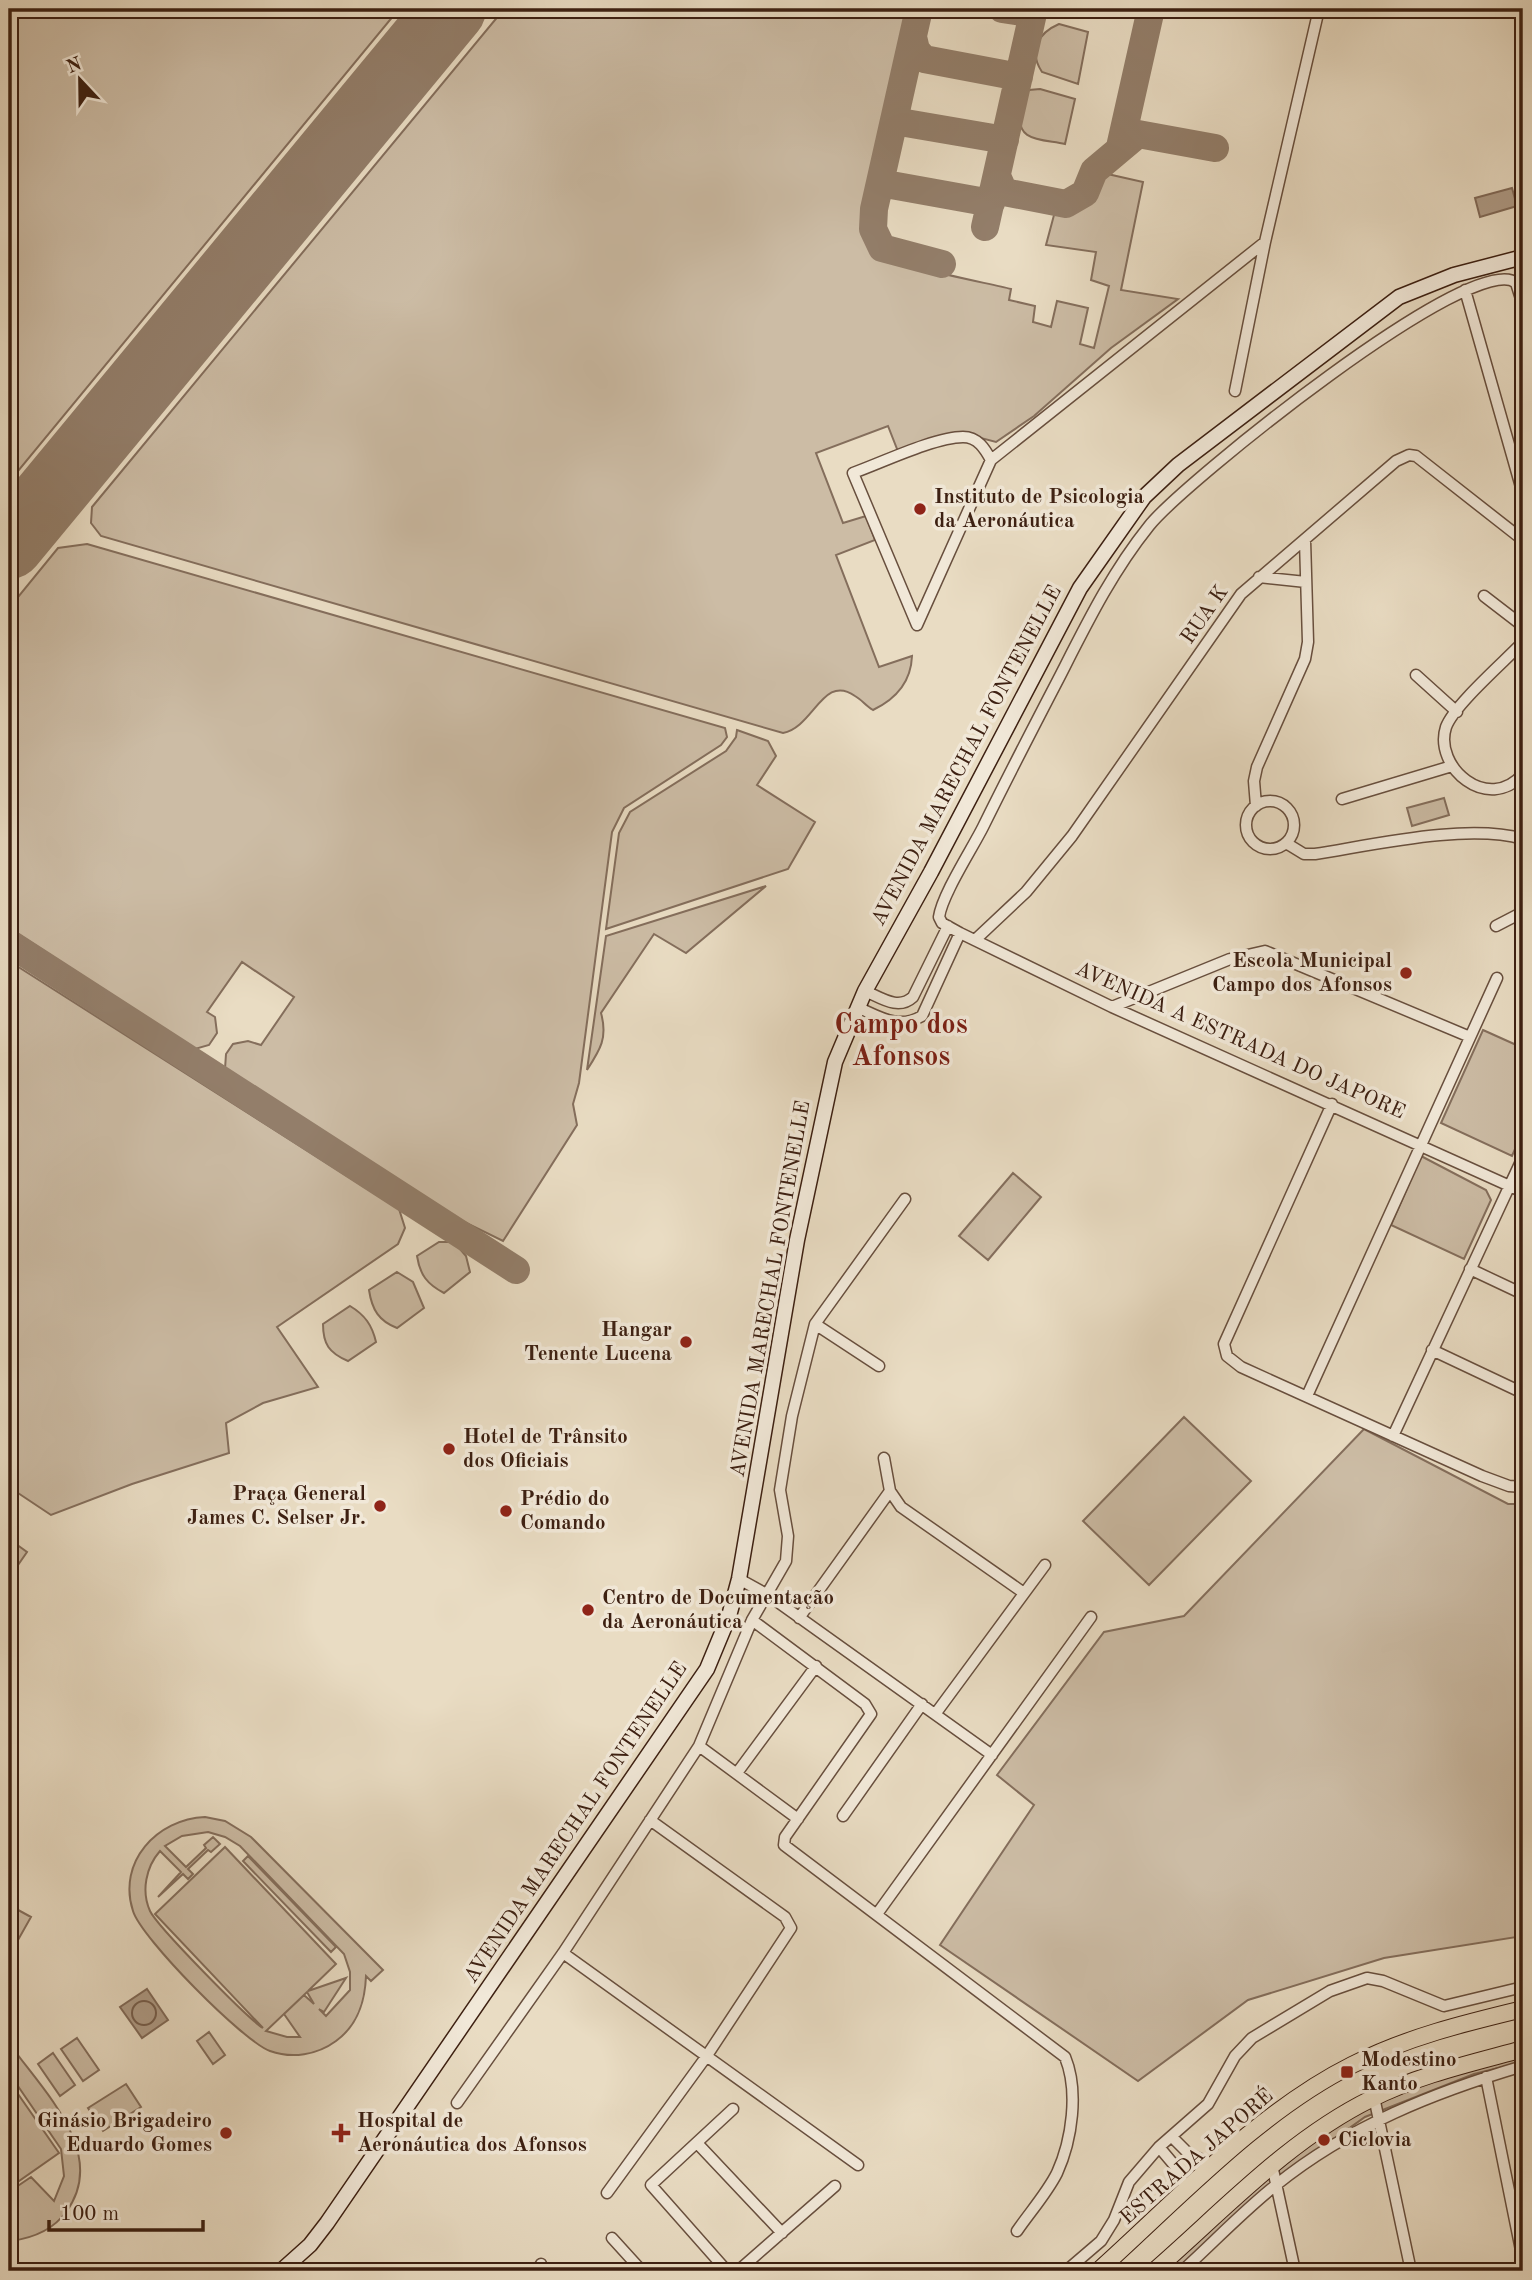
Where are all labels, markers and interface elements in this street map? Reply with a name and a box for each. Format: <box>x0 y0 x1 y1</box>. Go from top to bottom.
north arrow <box>46 46 116 116</box>
text: N <box>64 55 85 78</box>
place label: Instituto de Psicologia da Aeronáutica <box>934 487 1144 532</box>
marker: Instituto de Psicologia da Aeronáutica <box>912 501 928 517</box>
street label: AVENIDA MARECHAL FONTENELLE <box>868 582 1066 930</box>
street label: RUA K <box>1177 582 1233 648</box>
place label: Escola Municipal Campo dos Afonsos <box>1212 951 1392 996</box>
street label: AVENIDA A ESTRADA DO JAPORE <box>1072 958 1408 1124</box>
marker: Escola Municipal Campo dos Afonsos <box>1398 965 1414 981</box>
district label: Campo dos Afonsos <box>834 1012 968 1072</box>
street label: AVENIDA MARECHAL FONTENELLE <box>727 1099 815 1479</box>
place label: Hangar Tenente Lucena <box>524 1320 672 1365</box>
marker: Hangar Tenente Lucena <box>678 1334 694 1350</box>
place label: Hotel de Trânsito dos Oficiais <box>463 1427 628 1472</box>
marker: Hotel de Trânsito dos Oficiais <box>441 1441 457 1457</box>
place label: Praça General James C. Selser Jr. <box>187 1484 366 1529</box>
place label: Prédio do Comando <box>520 1489 610 1534</box>
marker: Praça General James C. Selser Jr. <box>372 1498 388 1514</box>
marker: Prédio do Comando <box>498 1503 514 1519</box>
place label: Centro de Documentação da Aeronáutica <box>602 1588 834 1633</box>
marker: Centro de Documentação da Aeronáutica <box>580 1602 596 1618</box>
street label: AVENIDA MARECHAL FONTENELLE <box>460 1659 692 1987</box>
place label: Modestino Kanto <box>1361 2050 1457 2095</box>
marker: Modestino Kanto <box>1339 2064 1355 2080</box>
street label: ESTRADA JAPORÉ <box>1114 2082 1278 2229</box>
place label: Ginásio Brigadeiro Eduardo Gomes <box>37 2111 212 2156</box>
place label: Hospital de Aeronáutica dos Afonsos <box>357 2111 587 2156</box>
marker: Hospital de Aeronáutica dos Afonsos <box>331 2123 351 2143</box>
marker: Ginásio Brigadeiro Eduardo Gomes <box>218 2125 234 2141</box>
place label: Ciclovia <box>1338 2130 1412 2151</box>
marker: Ciclovia <box>1316 2132 1332 2148</box>
scale bar <box>49 2189 203 2233</box>
text: 100 m <box>60 2204 119 2225</box>

